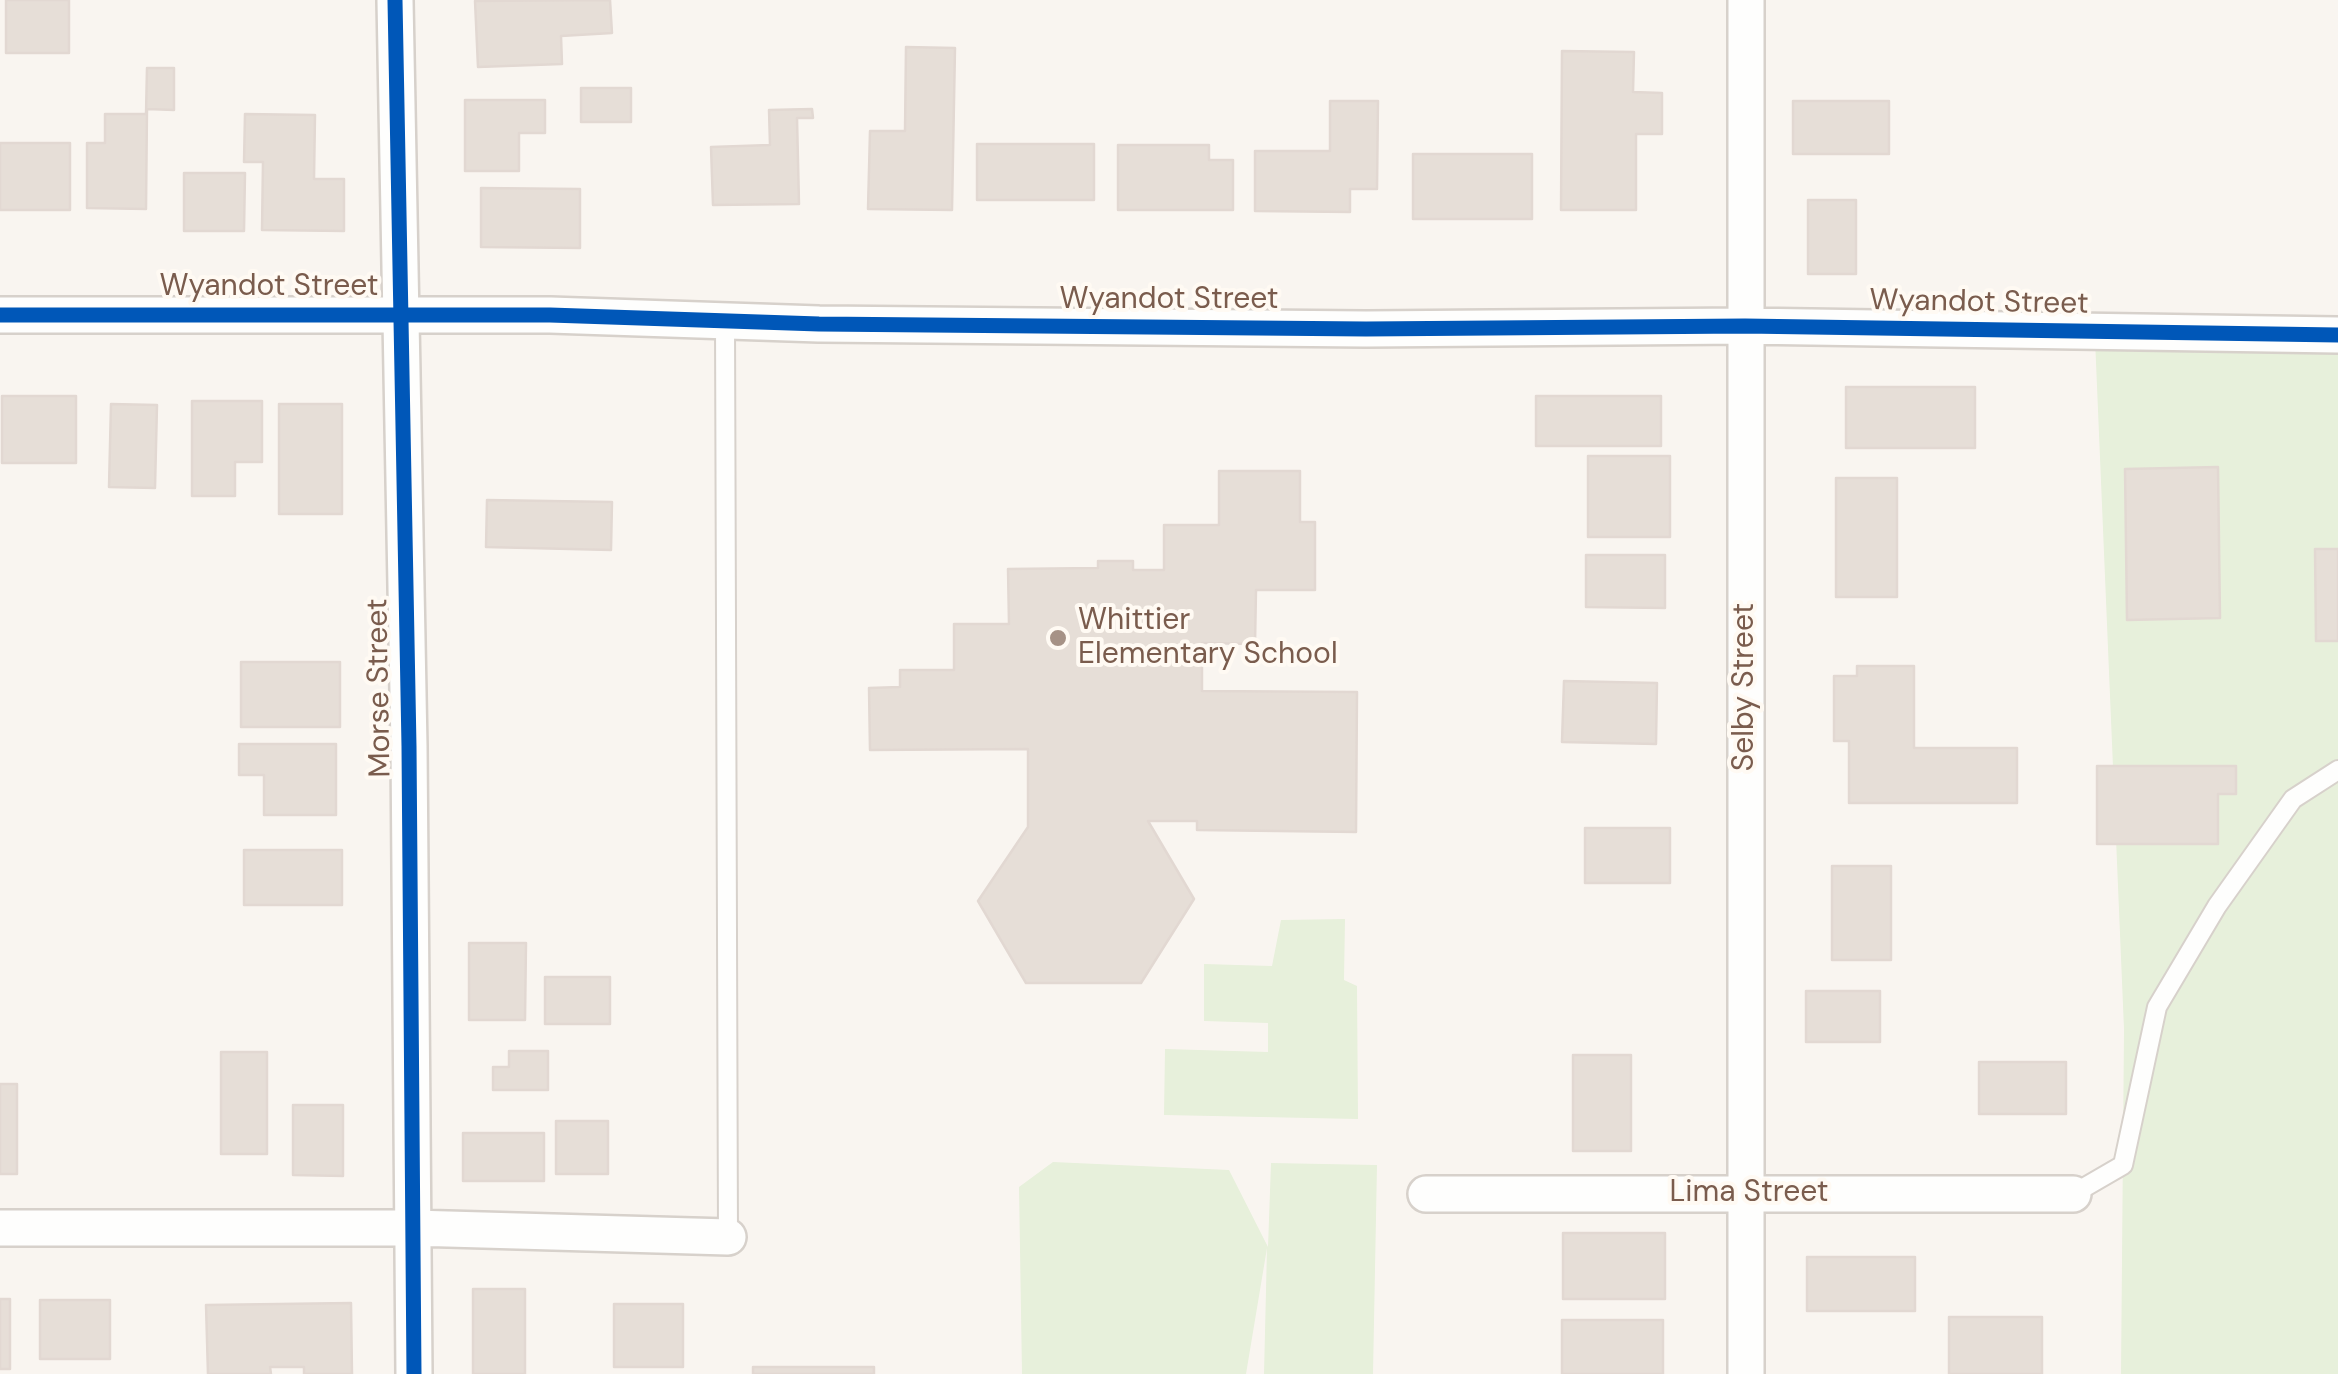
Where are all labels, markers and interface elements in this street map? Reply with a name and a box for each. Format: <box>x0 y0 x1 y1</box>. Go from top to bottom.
street label: Wyandot Street <box>159 269 379 305</box>
street label: Wyandot Street <box>1059 282 1279 318</box>
street label: Wyandot Street <box>1869 283 2089 323</box>
street label: Morse Street <box>360 598 400 778</box>
place label: Whittier Elementary School <box>1078 603 1338 674</box>
street label: Selby Street <box>1727 603 1763 771</box>
marker: Whittier Elementary School <box>1047 627 1069 649</box>
street label: Lima Street <box>1669 1175 1829 1211</box>

